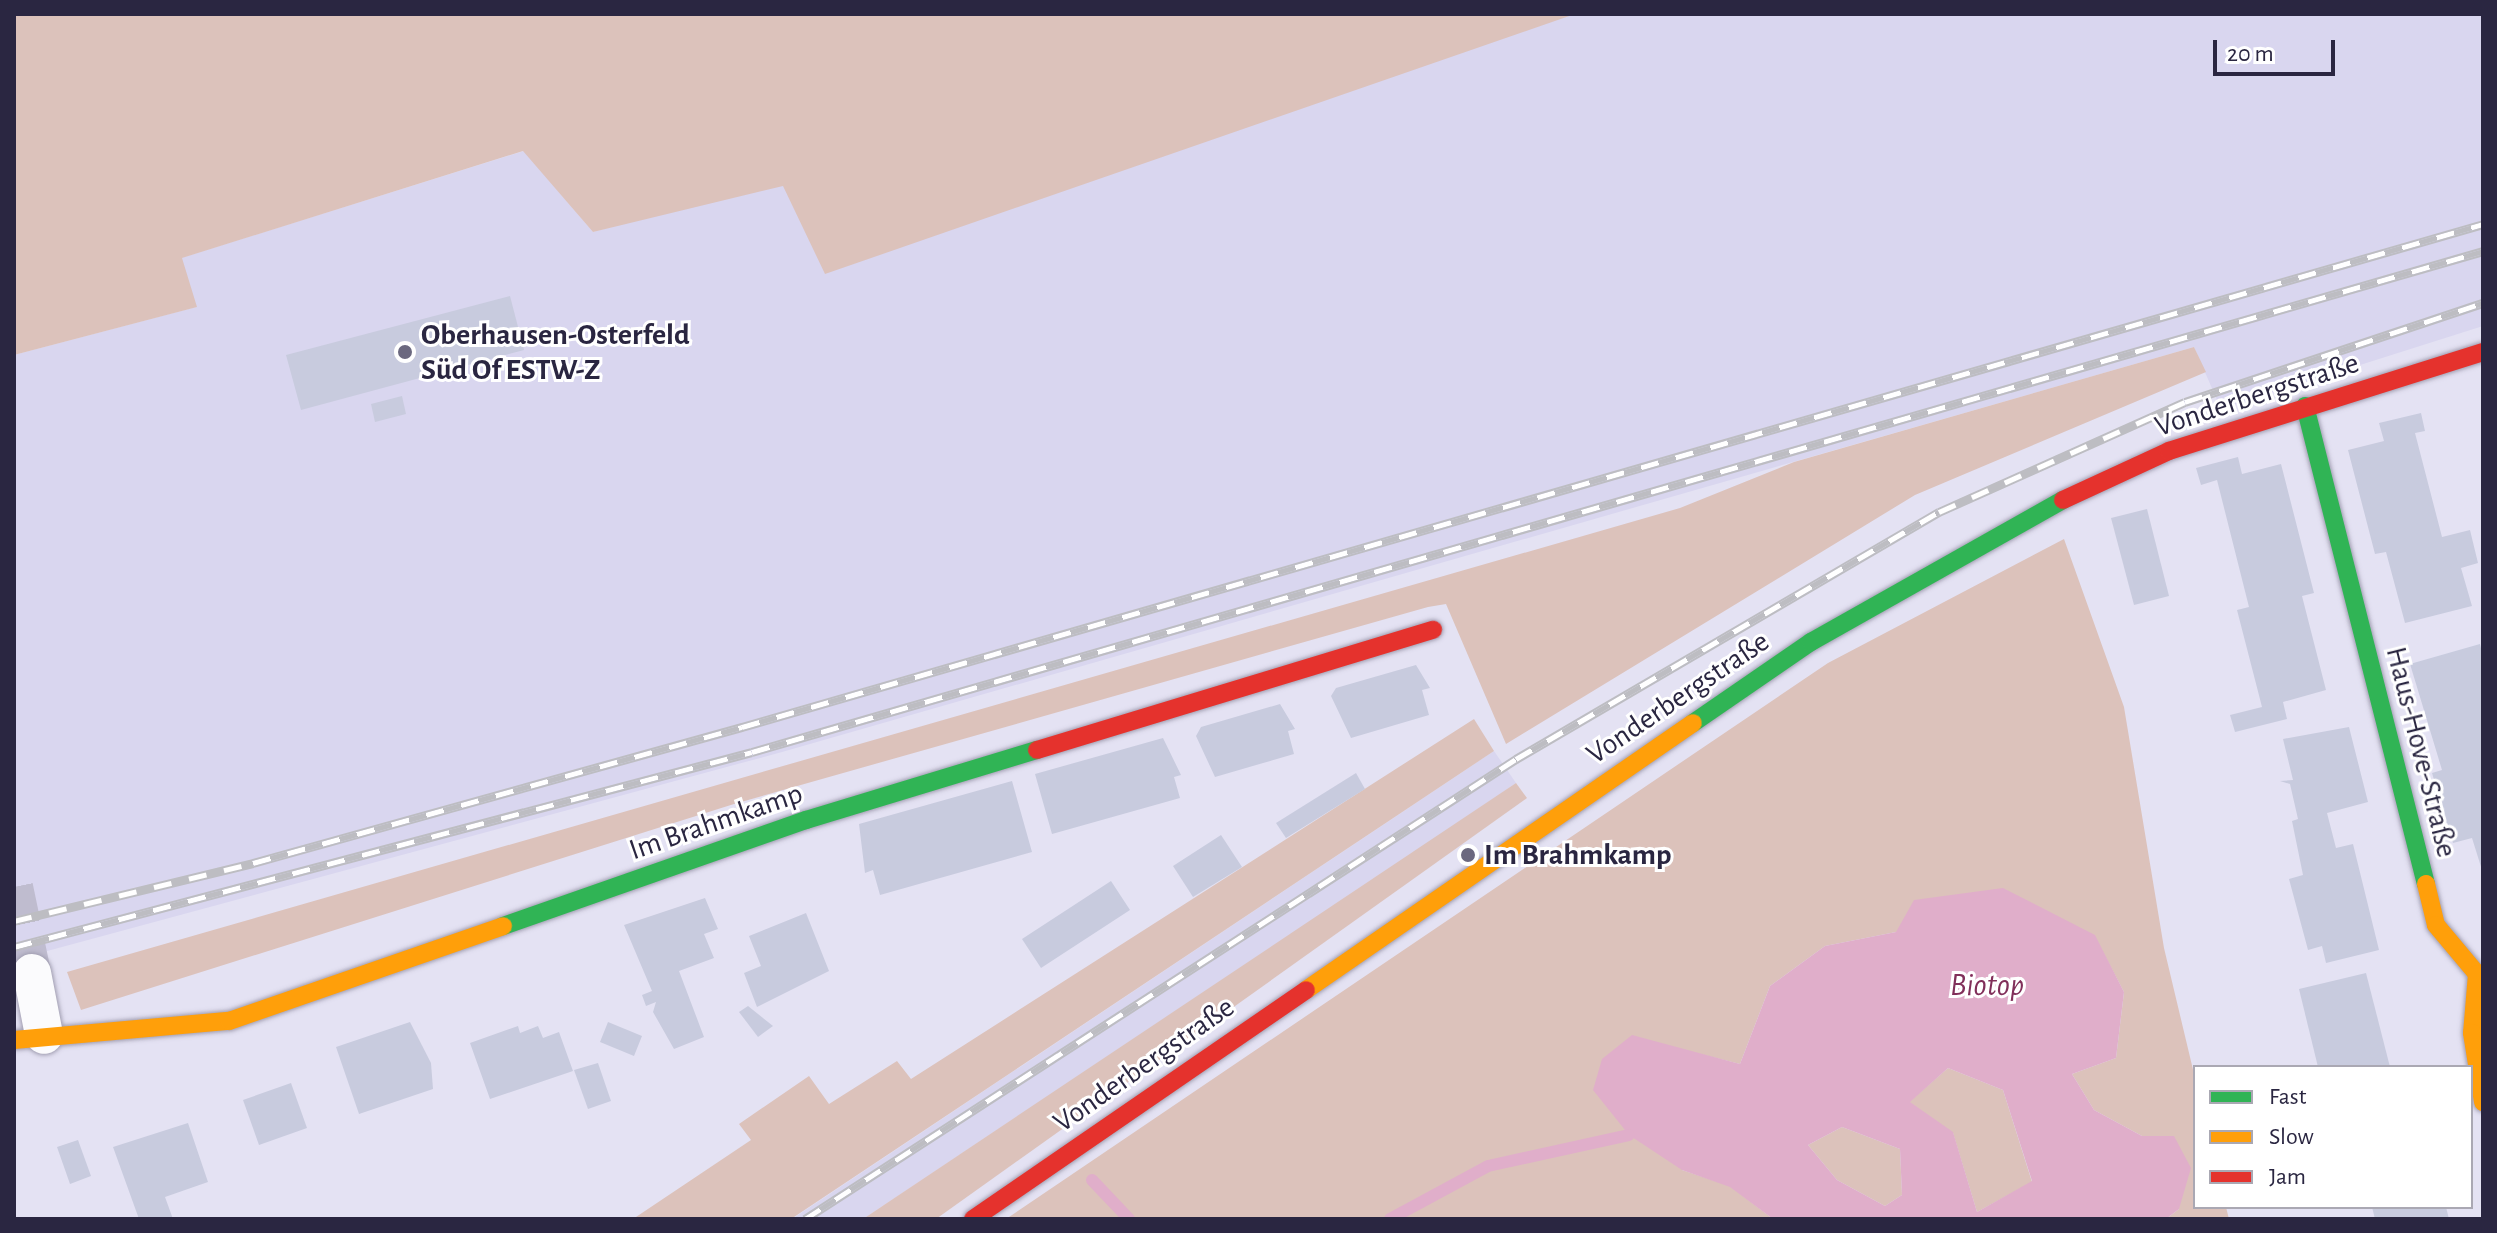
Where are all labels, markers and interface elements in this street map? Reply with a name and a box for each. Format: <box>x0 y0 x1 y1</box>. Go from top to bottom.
scale bar <box>2217 24 2339 74</box>
text: 20 m <box>2227 42 2274 66</box>
place label: Oberhausen-Osterfeld Süd Of ESTW-Z <box>421 317 690 388</box>
marker: Oberhausen-Osterfeld Süd Of ESTW-Z <box>396 343 414 361</box>
street label: Vonderbergstraße <box>2150 345 2364 445</box>
street label: Vonderbergstraße <box>1580 624 1776 772</box>
street label: Haus-Hove-Straße <box>2377 643 2465 861</box>
street label: Im Brahmkamp <box>625 776 807 868</box>
place label: Im Brahmkamp <box>1484 837 1672 873</box>
marker: Im Brahmkamp <box>1459 846 1477 864</box>
water label: Biotop <box>1950 966 2024 1004</box>
street label: Vonderbergstraße <box>1047 989 1241 1141</box>
legend <box>2193 1065 2473 1209</box>
text: Fast <box>2269 1085 2306 1109</box>
text: Slow <box>2269 1125 2314 1149</box>
text: Jam <box>2269 1165 2306 1189</box>

